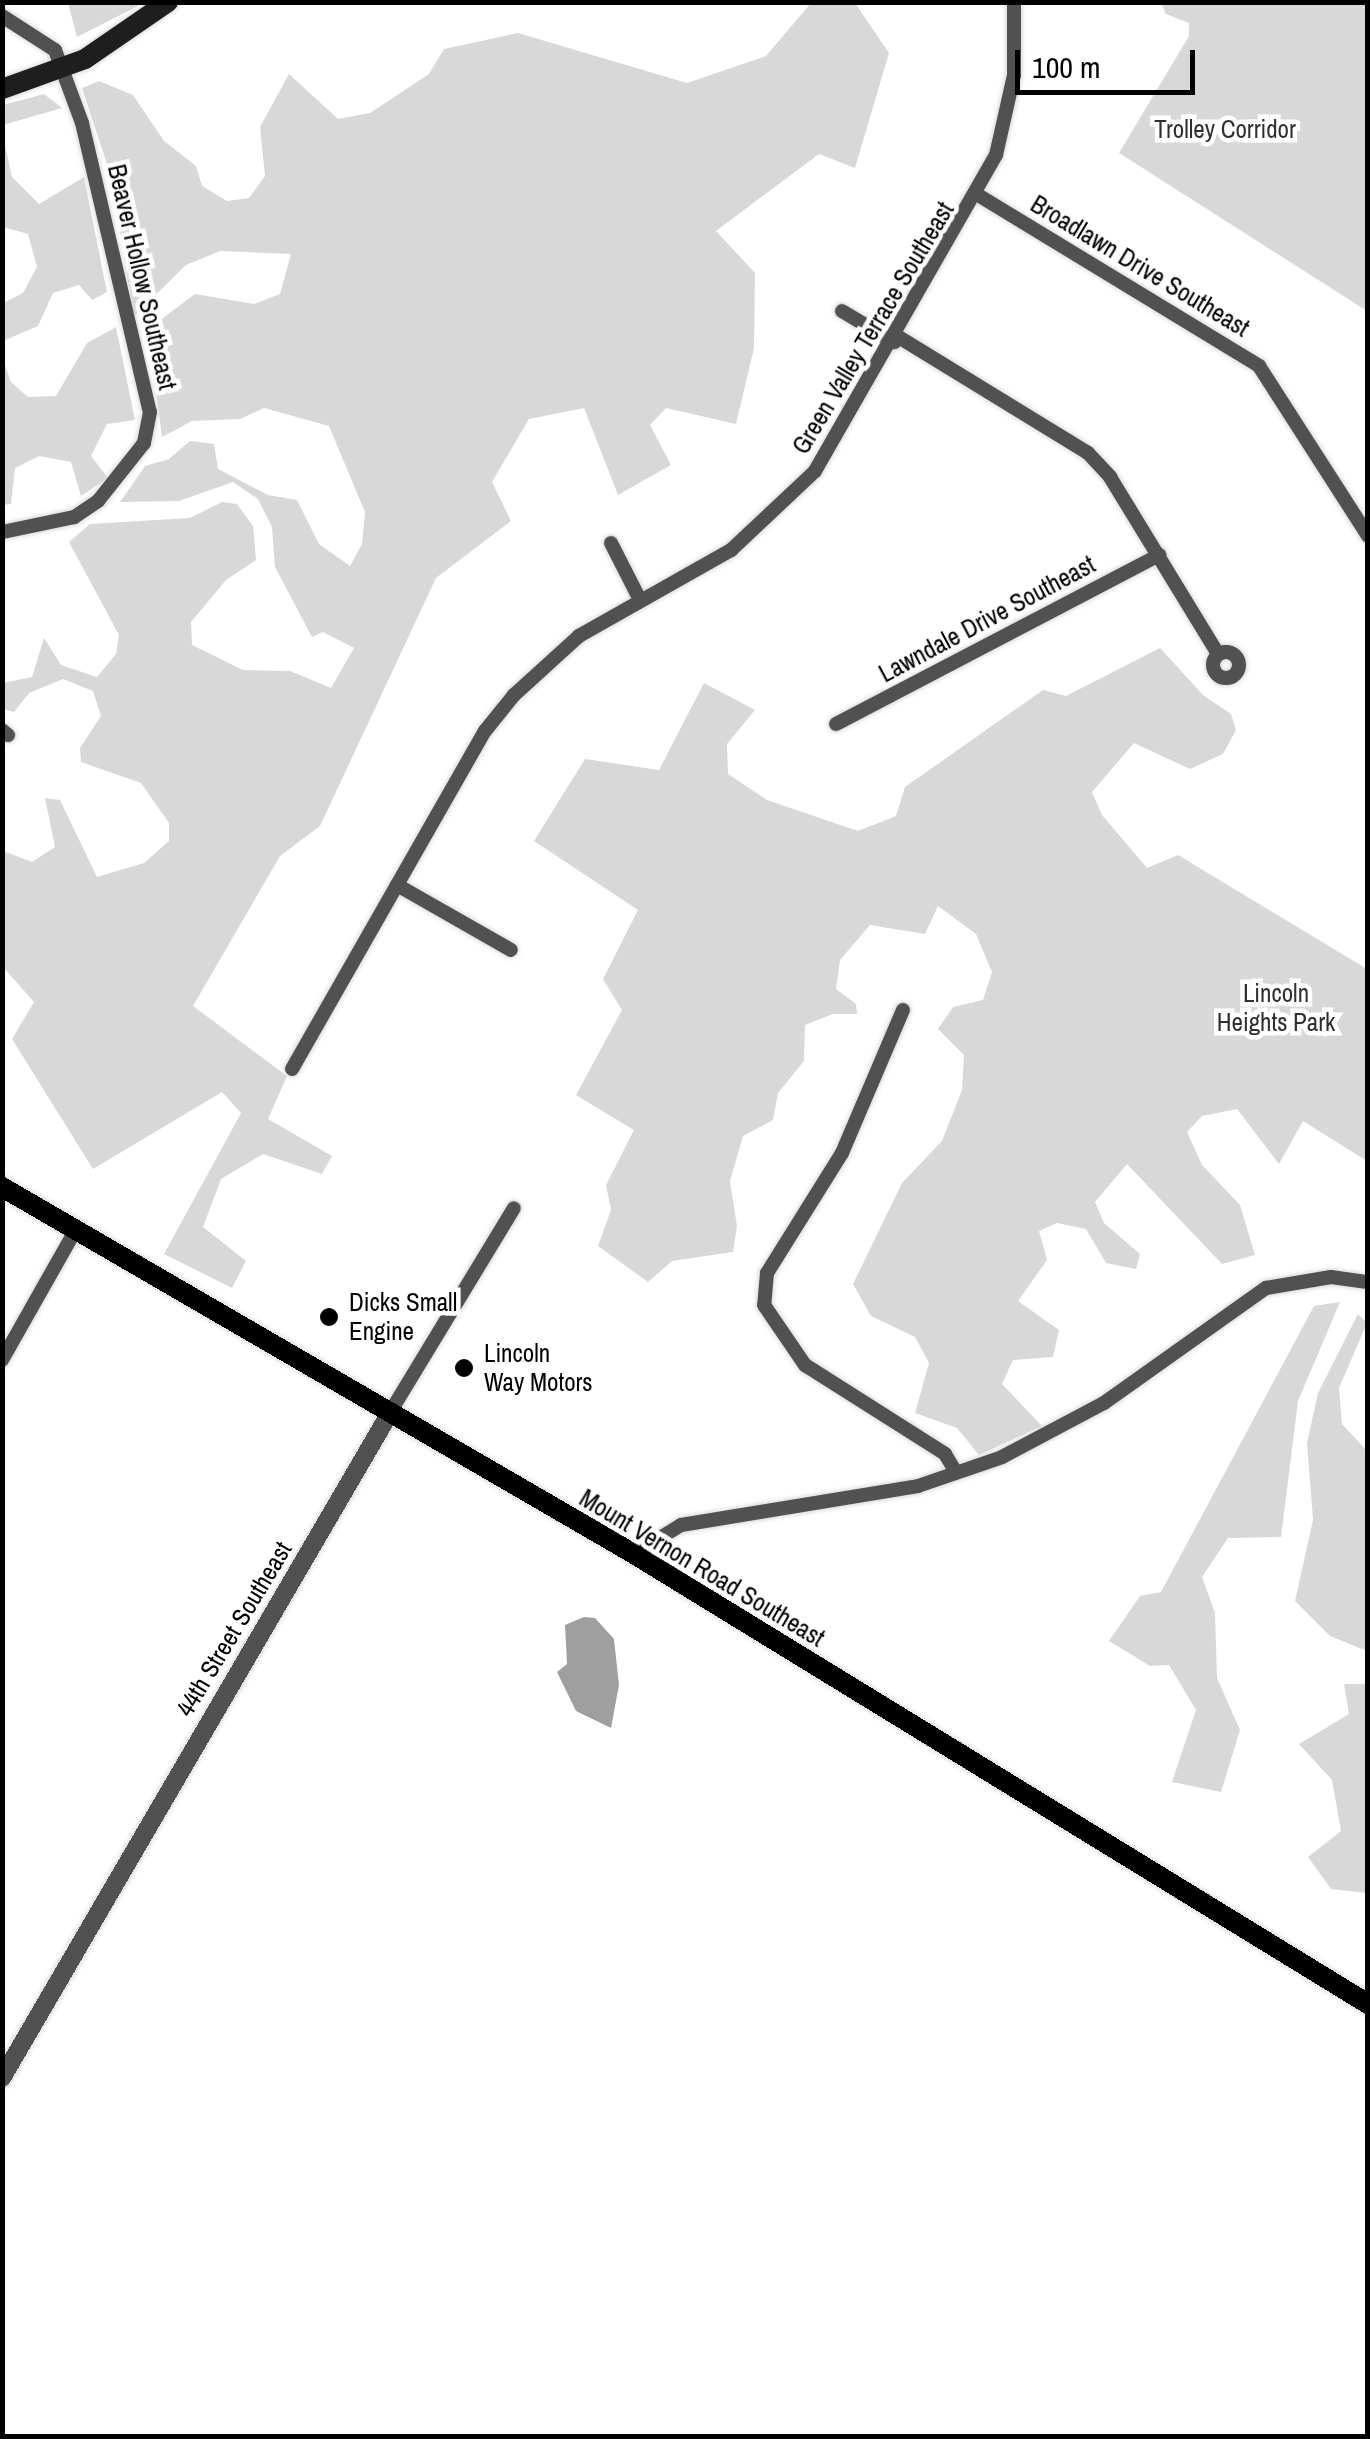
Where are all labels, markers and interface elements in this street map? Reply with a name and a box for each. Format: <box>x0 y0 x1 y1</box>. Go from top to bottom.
scale bar <box>1020 30 1200 92</box>
text: 100 m <box>1032 47 1100 87</box>
park label: Trolley Corridor <box>1154 114 1296 144</box>
street label: Beaver Hollow Southeast <box>101 161 183 393</box>
street label: Broadlawn Drive Southeast <box>1025 189 1255 343</box>
street label: Green Valley Terrace Southeast <box>786 196 960 460</box>
street label: Lawndale Drive Southeast <box>874 549 1100 689</box>
park label: Lincoln Heights Park <box>1217 979 1335 1038</box>
place label: Dicks Small Engine <box>349 1288 457 1347</box>
marker: Dicks Small Engine <box>318 1306 340 1328</box>
place label: Lincoln Way Motors <box>484 1339 593 1398</box>
marker: Lincoln Way Motors <box>453 1357 475 1379</box>
street label: Mount Vernon Road Southeast <box>574 1483 830 1653</box>
street label: 44th Street Southeast <box>170 1536 298 1722</box>

